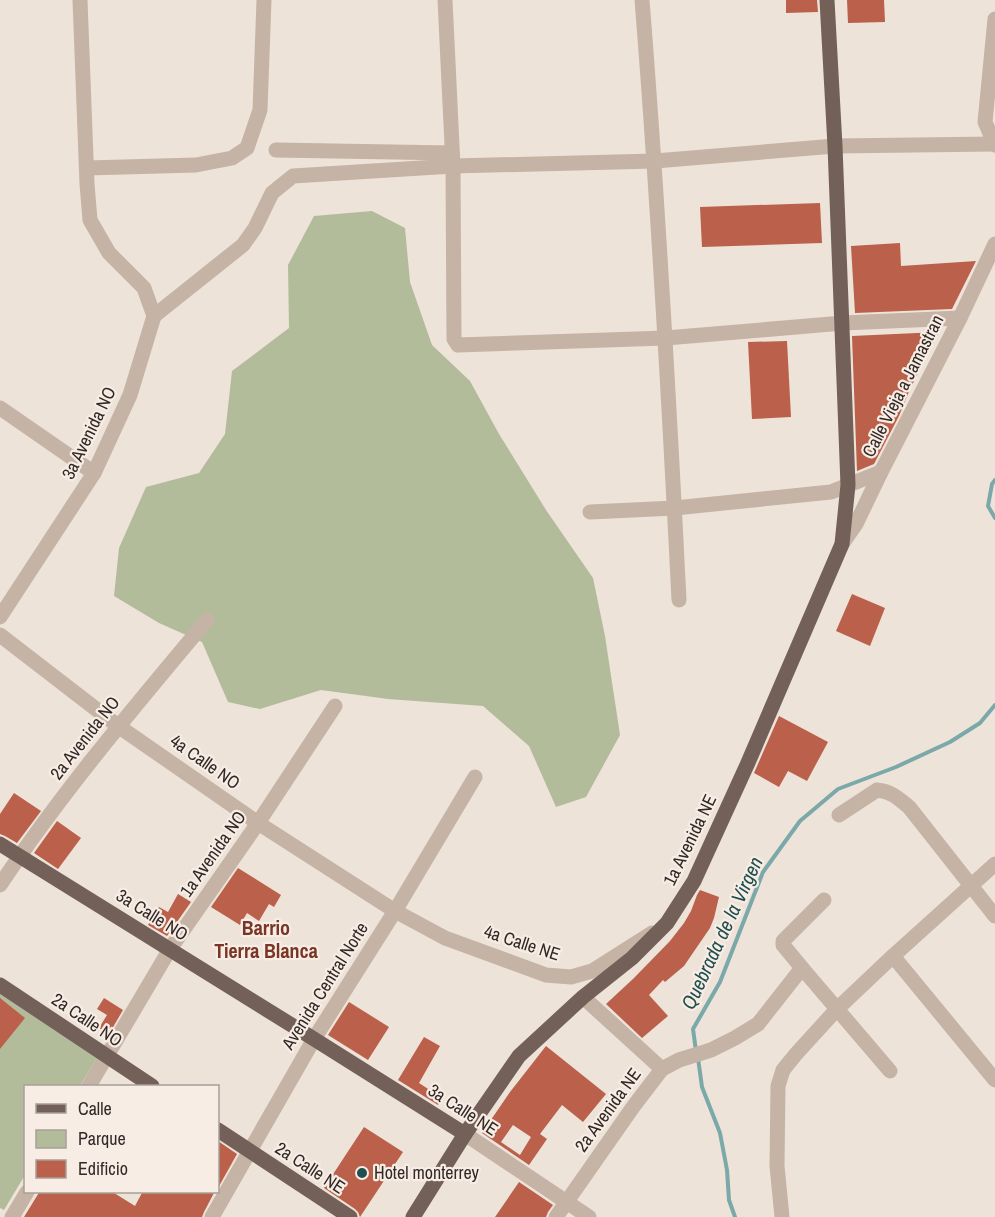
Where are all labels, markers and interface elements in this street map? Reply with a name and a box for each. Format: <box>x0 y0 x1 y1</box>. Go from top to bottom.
street label: Calle Vieja a Jamastran <box>856 310 949 461</box>
street label: 3a Avenida NO <box>55 382 122 483</box>
street label: 2a Avenida NO <box>44 691 125 785</box>
street label: 4a Calle NO <box>165 728 245 795</box>
street label: 1a Avenida NE <box>657 790 722 889</box>
street label: 1a Avenida NO <box>174 806 251 902</box>
water label: Quebrada de la Virgen <box>674 852 769 1014</box>
street label: 3a Calle NO <box>112 883 193 946</box>
district label: Barrio Tierra Blanca <box>214 914 318 964</box>
street label: Avenida Central Norte <box>275 917 374 1055</box>
street label: 4a Calle NE <box>481 918 563 967</box>
street label: 2a Calle NO <box>47 987 128 1052</box>
street label: 2a Avenida NE <box>569 1063 647 1157</box>
street label: 3a Calle NE <box>423 1078 503 1142</box>
legend <box>24 1085 219 1193</box>
text: Calle <box>78 1096 112 1121</box>
text: Parque <box>78 1126 126 1151</box>
street label: 2a Calle NE <box>270 1136 350 1200</box>
text: Edificio <box>78 1156 128 1181</box>
place label: Hotel monterrey <box>374 1160 480 1185</box>
marker: Hotel monterrey <box>355 1166 369 1180</box>

